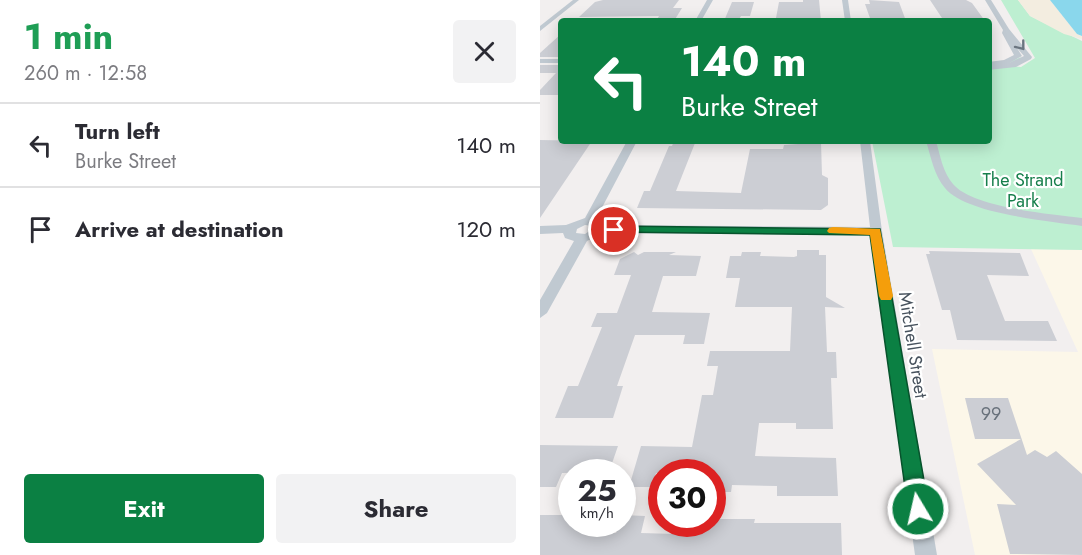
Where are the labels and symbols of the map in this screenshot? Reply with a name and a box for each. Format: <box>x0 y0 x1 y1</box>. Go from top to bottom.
one-way arrow <box>1013 39 1024 50</box>
park label: The Strand Park <box>982 167 1064 214</box>
pin <box>588 204 639 255</box>
street label: Mitchell Street <box>892 290 934 401</box>
house number: 99 <box>981 401 1001 427</box>
speed limit sign: 30 <box>648 459 726 537</box>
position arrow <box>886 477 950 541</box>

